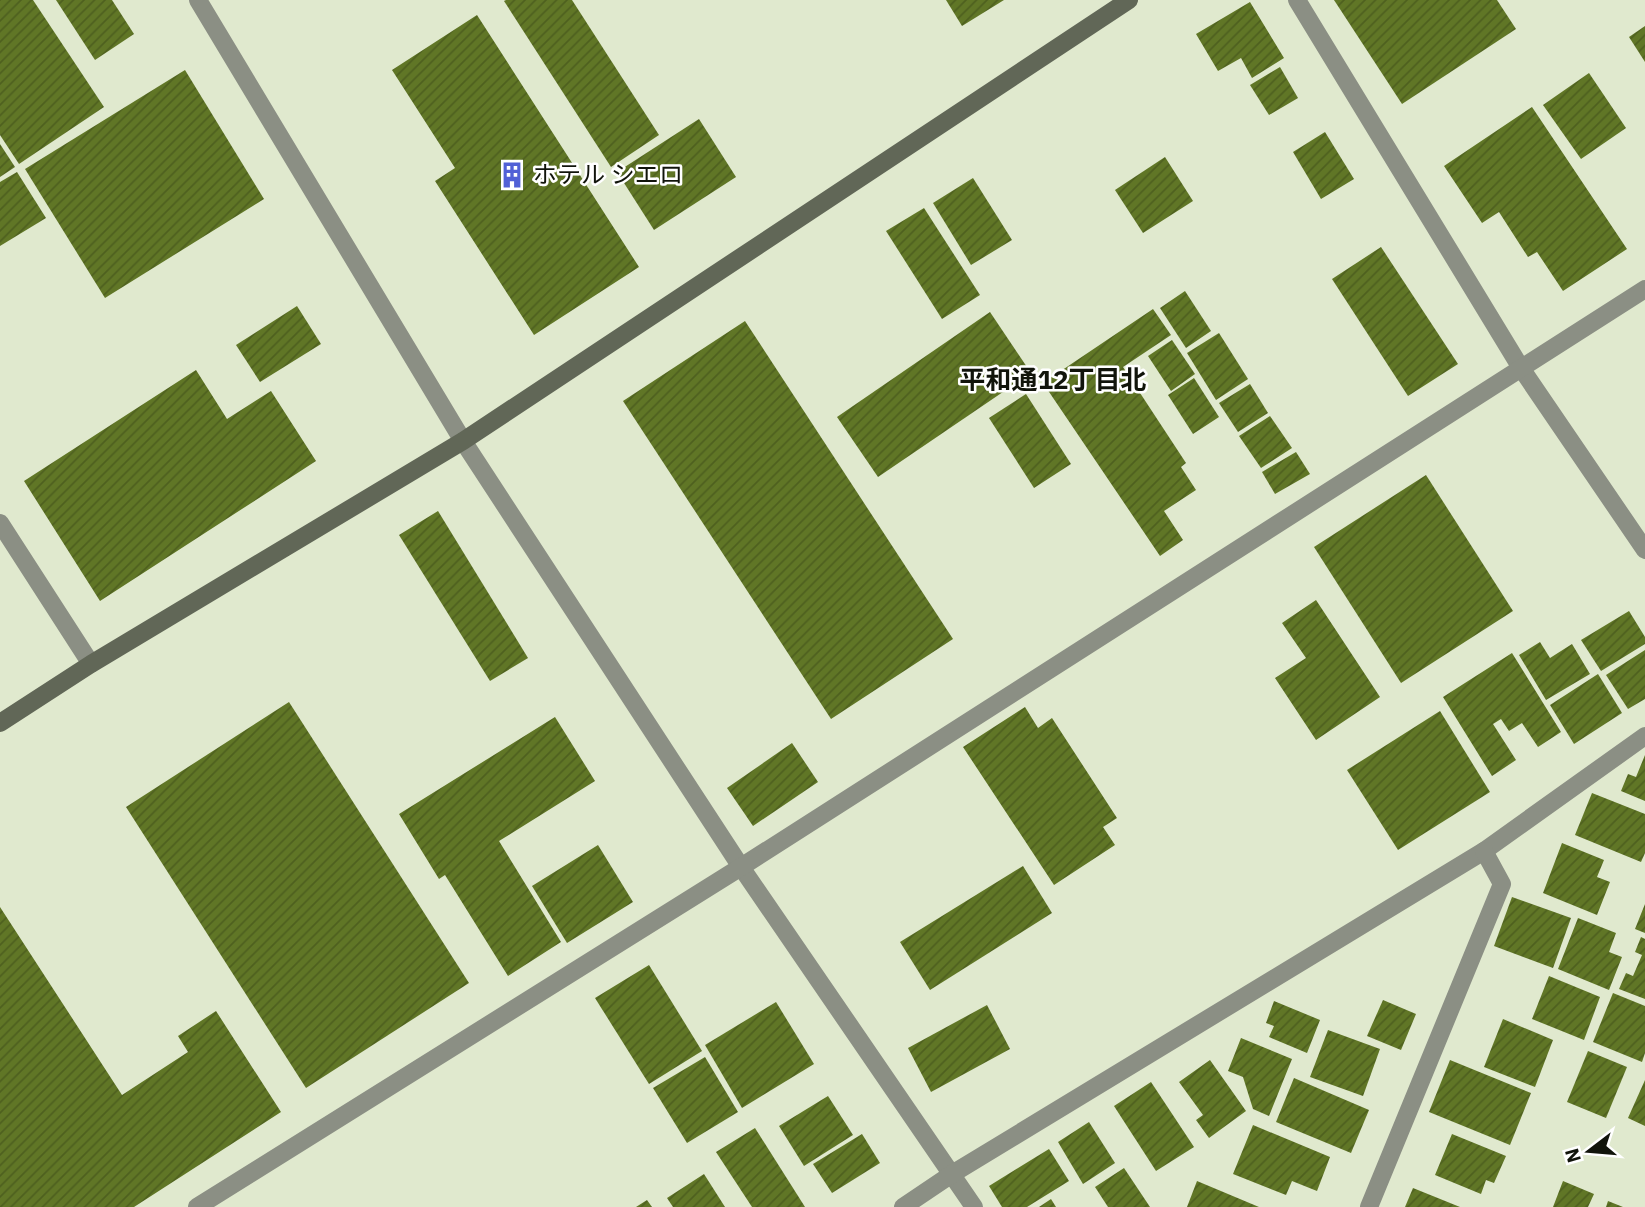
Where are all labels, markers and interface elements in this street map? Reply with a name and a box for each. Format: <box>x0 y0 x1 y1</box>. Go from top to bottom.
place label: ホテル シエロ <box>533 158 683 190</box>
building icon: ホテル シエロ <box>497 160 527 190</box>
district label: 平和通12丁目北 <box>959 362 1147 396</box>
north arrow <box>1554 1116 1624 1186</box>
text: N <box>1559 1146 1586 1166</box>

